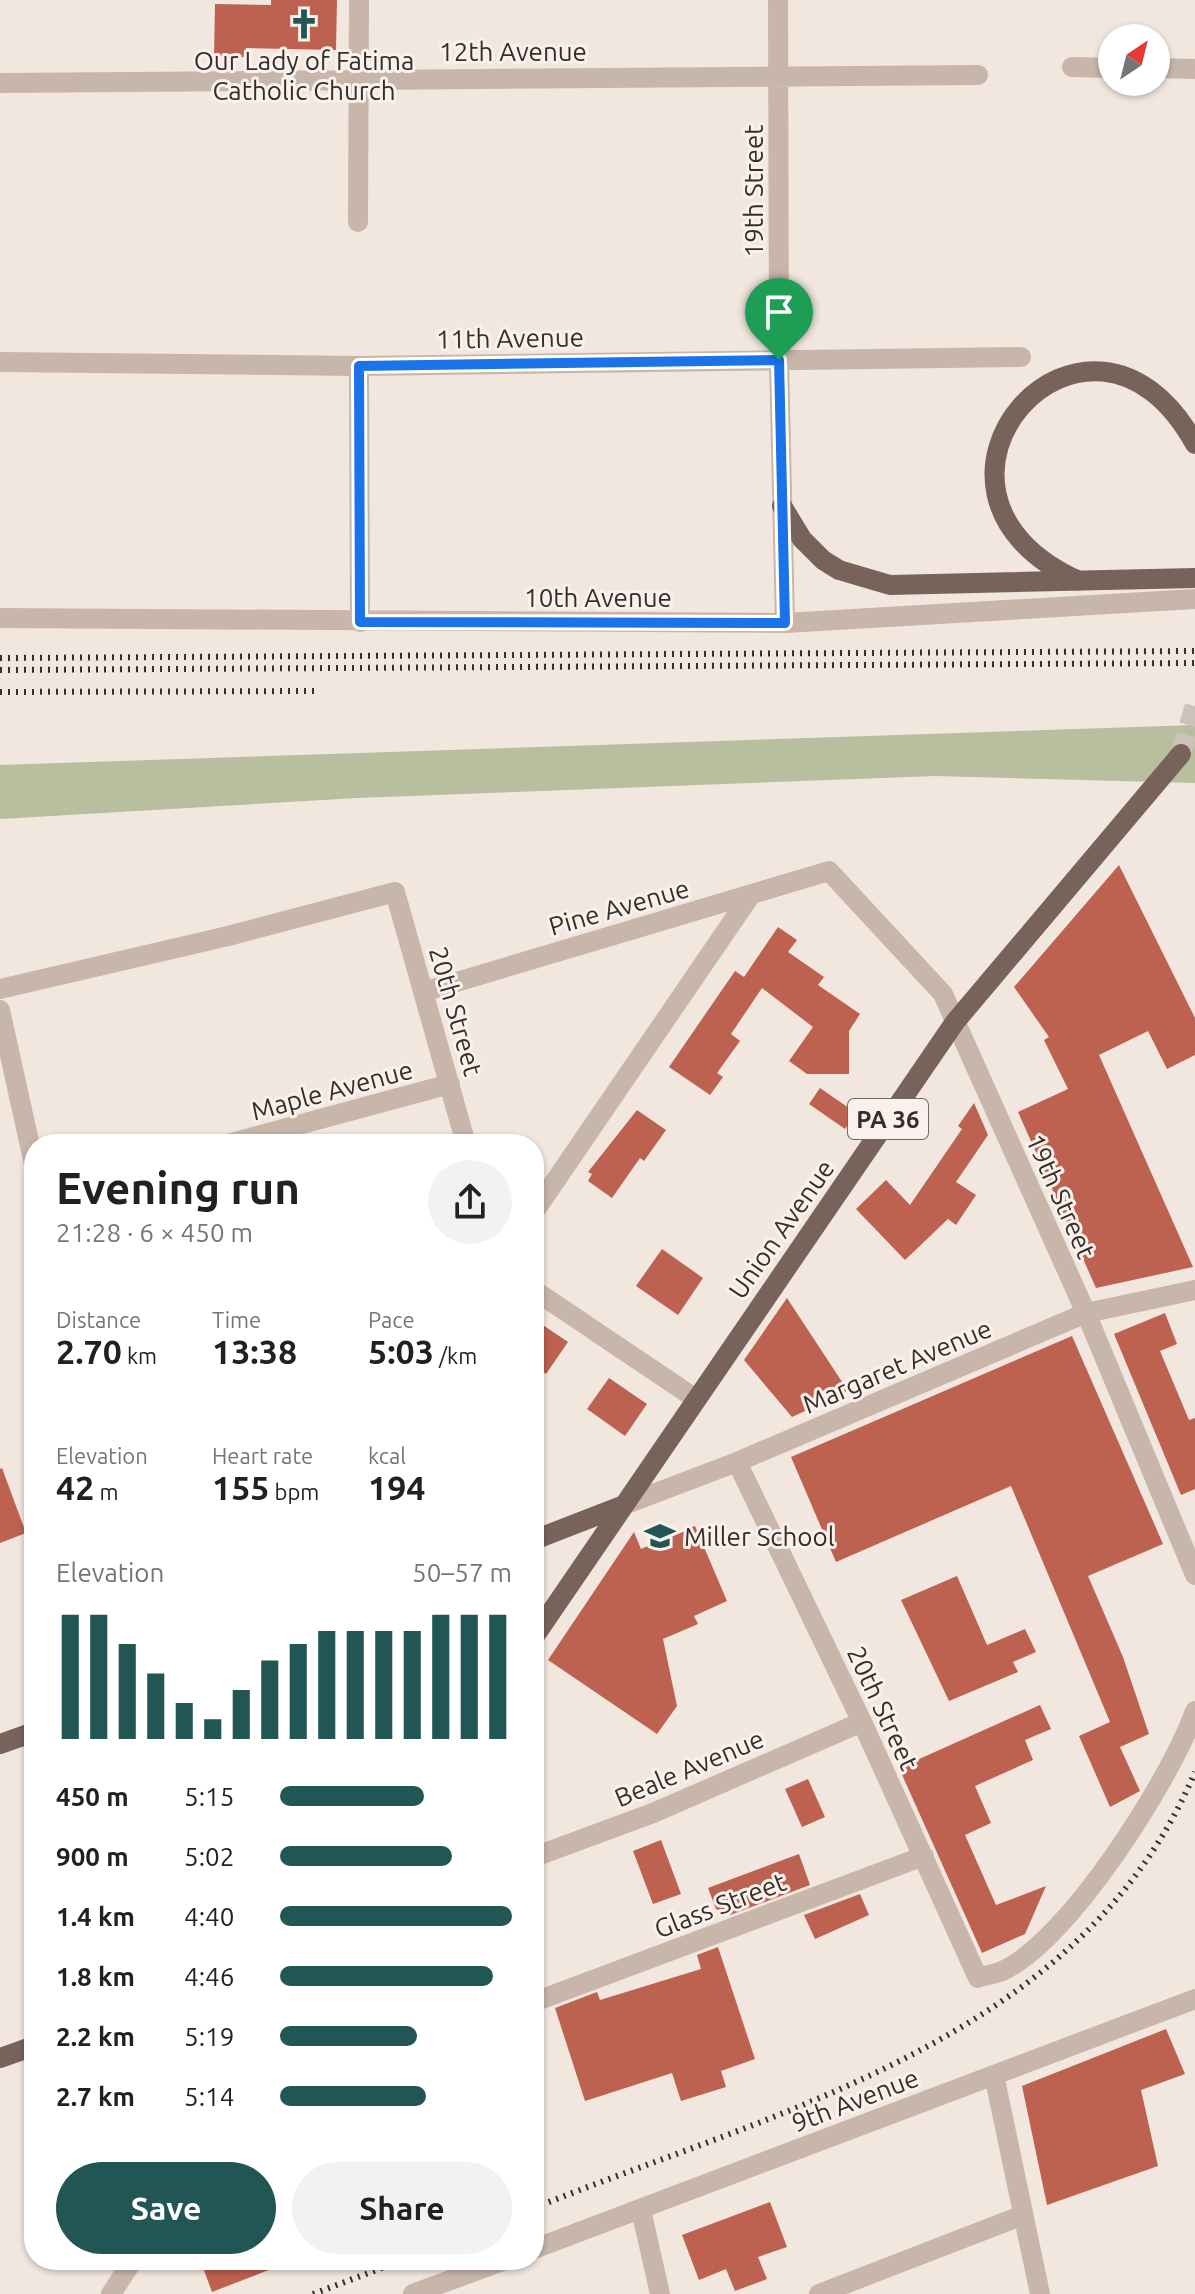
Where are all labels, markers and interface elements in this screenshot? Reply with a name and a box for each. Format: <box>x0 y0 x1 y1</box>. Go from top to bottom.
church icon: Our Lady of Fatima Catholic Church <box>287 7 321 41</box>
north arrow <box>1098 24 1170 96</box>
map controls <box>1098 24 1170 96</box>
street label: 12th Avenue <box>439 37 587 66</box>
place label: Our Lady of Fatima Catholic Church <box>194 46 414 105</box>
street label: 19th Street <box>739 125 768 257</box>
pin <box>745 278 813 360</box>
icon: arrive <box>757 290 801 334</box>
street label: 11th Avenue <box>436 322 584 354</box>
street label: 10th Avenue <box>524 583 672 612</box>
street label: Pine Avenue <box>545 873 693 941</box>
street label: 20th Street <box>424 943 488 1079</box>
street label: Maple Avenue <box>248 1055 416 1125</box>
road number: PA 36 <box>848 1099 928 1139</box>
street label: 19th Street <box>1021 1129 1101 1263</box>
street label: Union Avenue <box>723 1154 839 1304</box>
button: share <box>428 1160 512 1244</box>
text: Evening run <box>56 1163 300 1212</box>
text: 21:28 · 6 × 450 m <box>56 1218 253 1247</box>
text: Distance <box>56 1307 141 1332</box>
text: Time <box>212 1307 261 1332</box>
text: Pace <box>368 1307 415 1332</box>
street label: Margaret Avenue <box>798 1313 996 1419</box>
text: 2.70 <box>56 1332 122 1370</box>
text: 13:38 <box>212 1332 297 1370</box>
text: 5:03 <box>368 1332 434 1370</box>
text: km <box>122 1343 157 1368</box>
text: /km <box>434 1343 477 1368</box>
text: Elevation <box>56 1443 148 1468</box>
text: Heart rate <box>212 1443 313 1468</box>
text: kcal <box>368 1443 406 1468</box>
text: 42 <box>56 1468 94 1506</box>
text: 155 <box>212 1468 270 1506</box>
text: 194 <box>368 1468 426 1506</box>
text: m <box>94 1479 118 1504</box>
text: bpm <box>270 1479 319 1504</box>
school or university icon: Miller School <box>643 1519 677 1553</box>
place label: Miller School <box>684 1522 835 1551</box>
text: Elevation <box>56 1558 164 1587</box>
text: 50–57 m <box>412 1558 512 1587</box>
street label: 20th Street <box>842 1642 924 1774</box>
street label: Beale Avenue <box>610 1724 768 1812</box>
text: 450 m <box>56 1782 129 1811</box>
text: 5:15 <box>184 1782 234 1811</box>
text: 900 m <box>56 1842 129 1871</box>
text: 5:02 <box>184 1842 234 1871</box>
street label: Glass Street <box>650 1867 790 1943</box>
text: 1.4 km <box>56 1902 135 1931</box>
text: 4:40 <box>184 1902 234 1931</box>
text: 1.8 km <box>56 1962 135 1991</box>
text: 4:46 <box>184 1962 234 1991</box>
text: 2.2 km <box>56 2022 135 2051</box>
text: 5:19 <box>184 2022 234 2051</box>
street label: 9th Avenue <box>788 2063 922 2137</box>
text: 2.7 km <box>56 2082 135 2111</box>
text: 5:14 <box>184 2082 234 2111</box>
button: Save <box>56 2162 276 2254</box>
button: Share <box>292 2162 512 2254</box>

